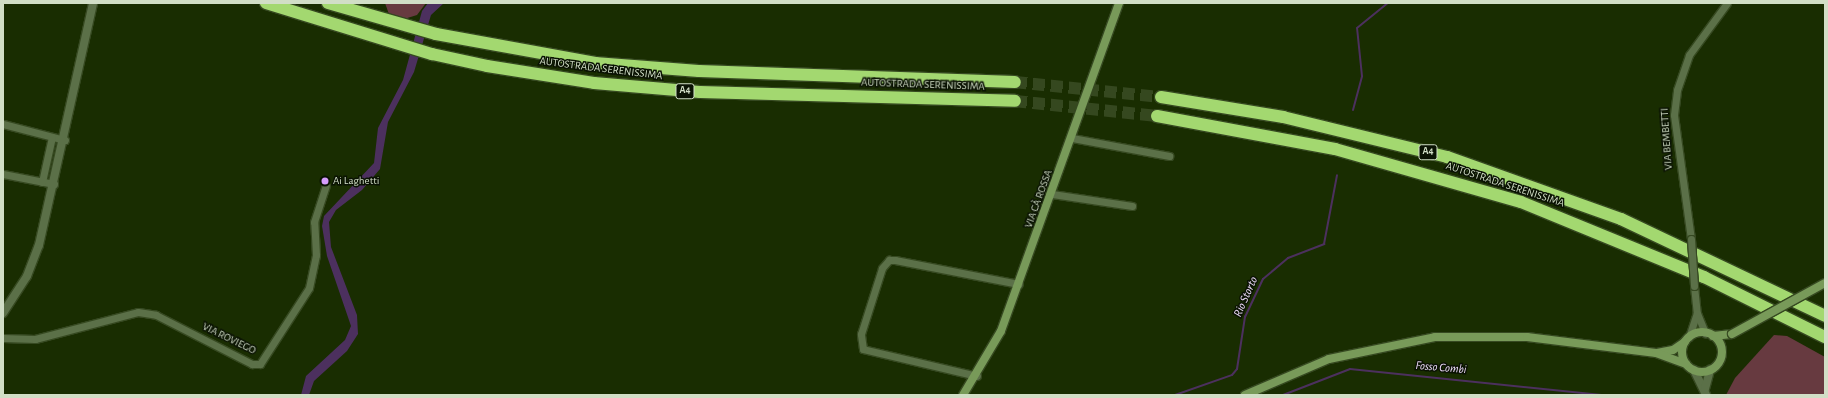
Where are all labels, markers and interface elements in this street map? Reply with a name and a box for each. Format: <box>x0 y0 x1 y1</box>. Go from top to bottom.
street label: AUTOSTRADA SERENISSIMA <box>539 55 663 83</box>
street label: AUTOSTRADA SERENISSIMA <box>861 76 985 94</box>
road number: A4 <box>675 83 695 99</box>
street label: VIA BEMBETTI <box>1658 108 1676 170</box>
road number: A4 <box>1418 144 1438 160</box>
street label: AUTOSTRADA SERENISSIMA <box>1444 160 1566 210</box>
street label: VIA CÀ ROSSA <box>1022 168 1056 230</box>
place label: Ai Laghetti <box>333 174 379 188</box>
marker: Ai Laghetti <box>320 176 330 186</box>
water label: Rio Storto <box>1231 275 1261 319</box>
street label: VIA ROVIEGO <box>200 320 258 358</box>
water label: Fosso Combi <box>1415 359 1467 377</box>

